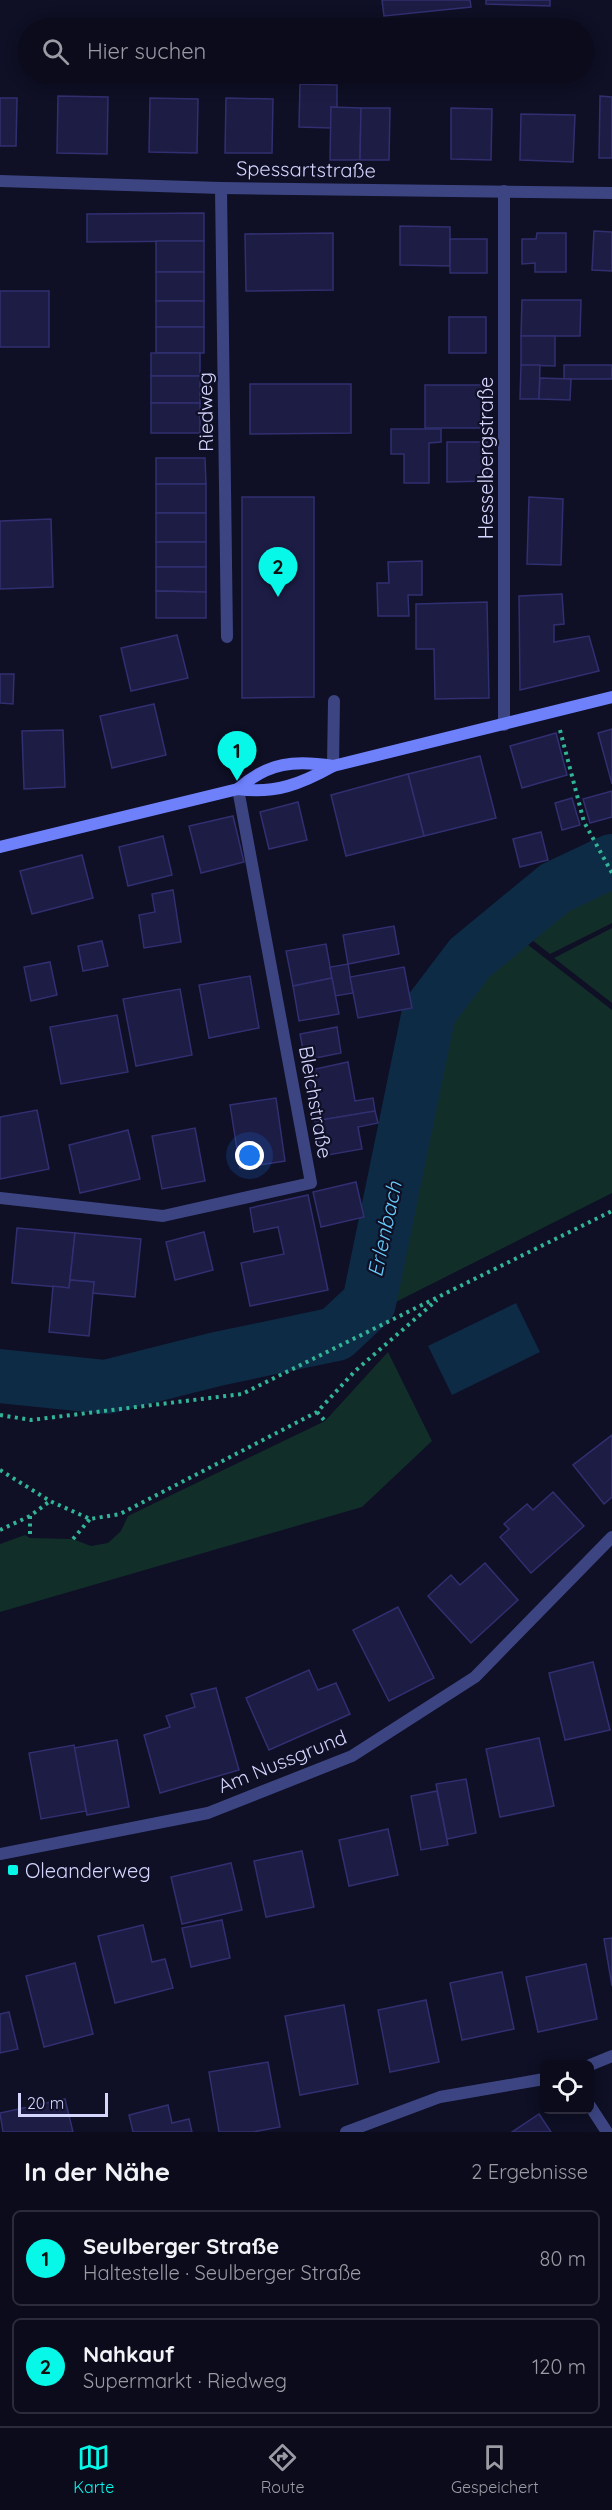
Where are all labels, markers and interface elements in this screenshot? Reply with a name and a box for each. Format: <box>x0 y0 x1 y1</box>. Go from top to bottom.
search box <box>18 18 594 84</box>
icon: search <box>39 35 72 68</box>
text: Hier suchen <box>87 37 206 65</box>
street label: Spessartstraße <box>236 155 376 183</box>
street label: Riedweg <box>192 372 218 452</box>
street label: Hesselbergstraße <box>473 377 498 539</box>
pin: 2 <box>258 548 298 597</box>
pin: 1 <box>218 732 256 781</box>
street label: Bleichstraße <box>294 1044 338 1160</box>
your location <box>235 1141 264 1170</box>
water label: Erlenbach <box>361 1178 407 1279</box>
street label: Am Nussgrund <box>214 1724 350 1798</box>
place label: Oleanderweg <box>25 1858 151 1883</box>
marker: Oleanderweg <box>6 1863 20 1877</box>
map controls <box>540 2060 594 2114</box>
button: locate <box>540 2060 594 2114</box>
scale bar <box>18 2090 108 2118</box>
text: 20 m <box>27 2093 64 2113</box>
text: In der Nähe <box>24 2155 170 2188</box>
text: 2 Ergebnisse <box>471 2159 588 2184</box>
text: Seulberger Straße <box>83 2232 279 2260</box>
text: 1 <box>42 2246 49 2271</box>
text: 80 m <box>540 2246 586 2271</box>
text: Haltestelle · Seulberger Straße <box>83 2260 361 2285</box>
text: Nahkauf <box>83 2340 174 2368</box>
text: 2 <box>40 2354 51 2379</box>
text: 120 m <box>532 2354 586 2379</box>
text: Supermarkt · Riedweg <box>83 2368 287 2393</box>
tab: Karte <box>73 2441 114 2497</box>
tab: Route <box>261 2441 305 2497</box>
tab: Gespeichert <box>451 2441 539 2497</box>

